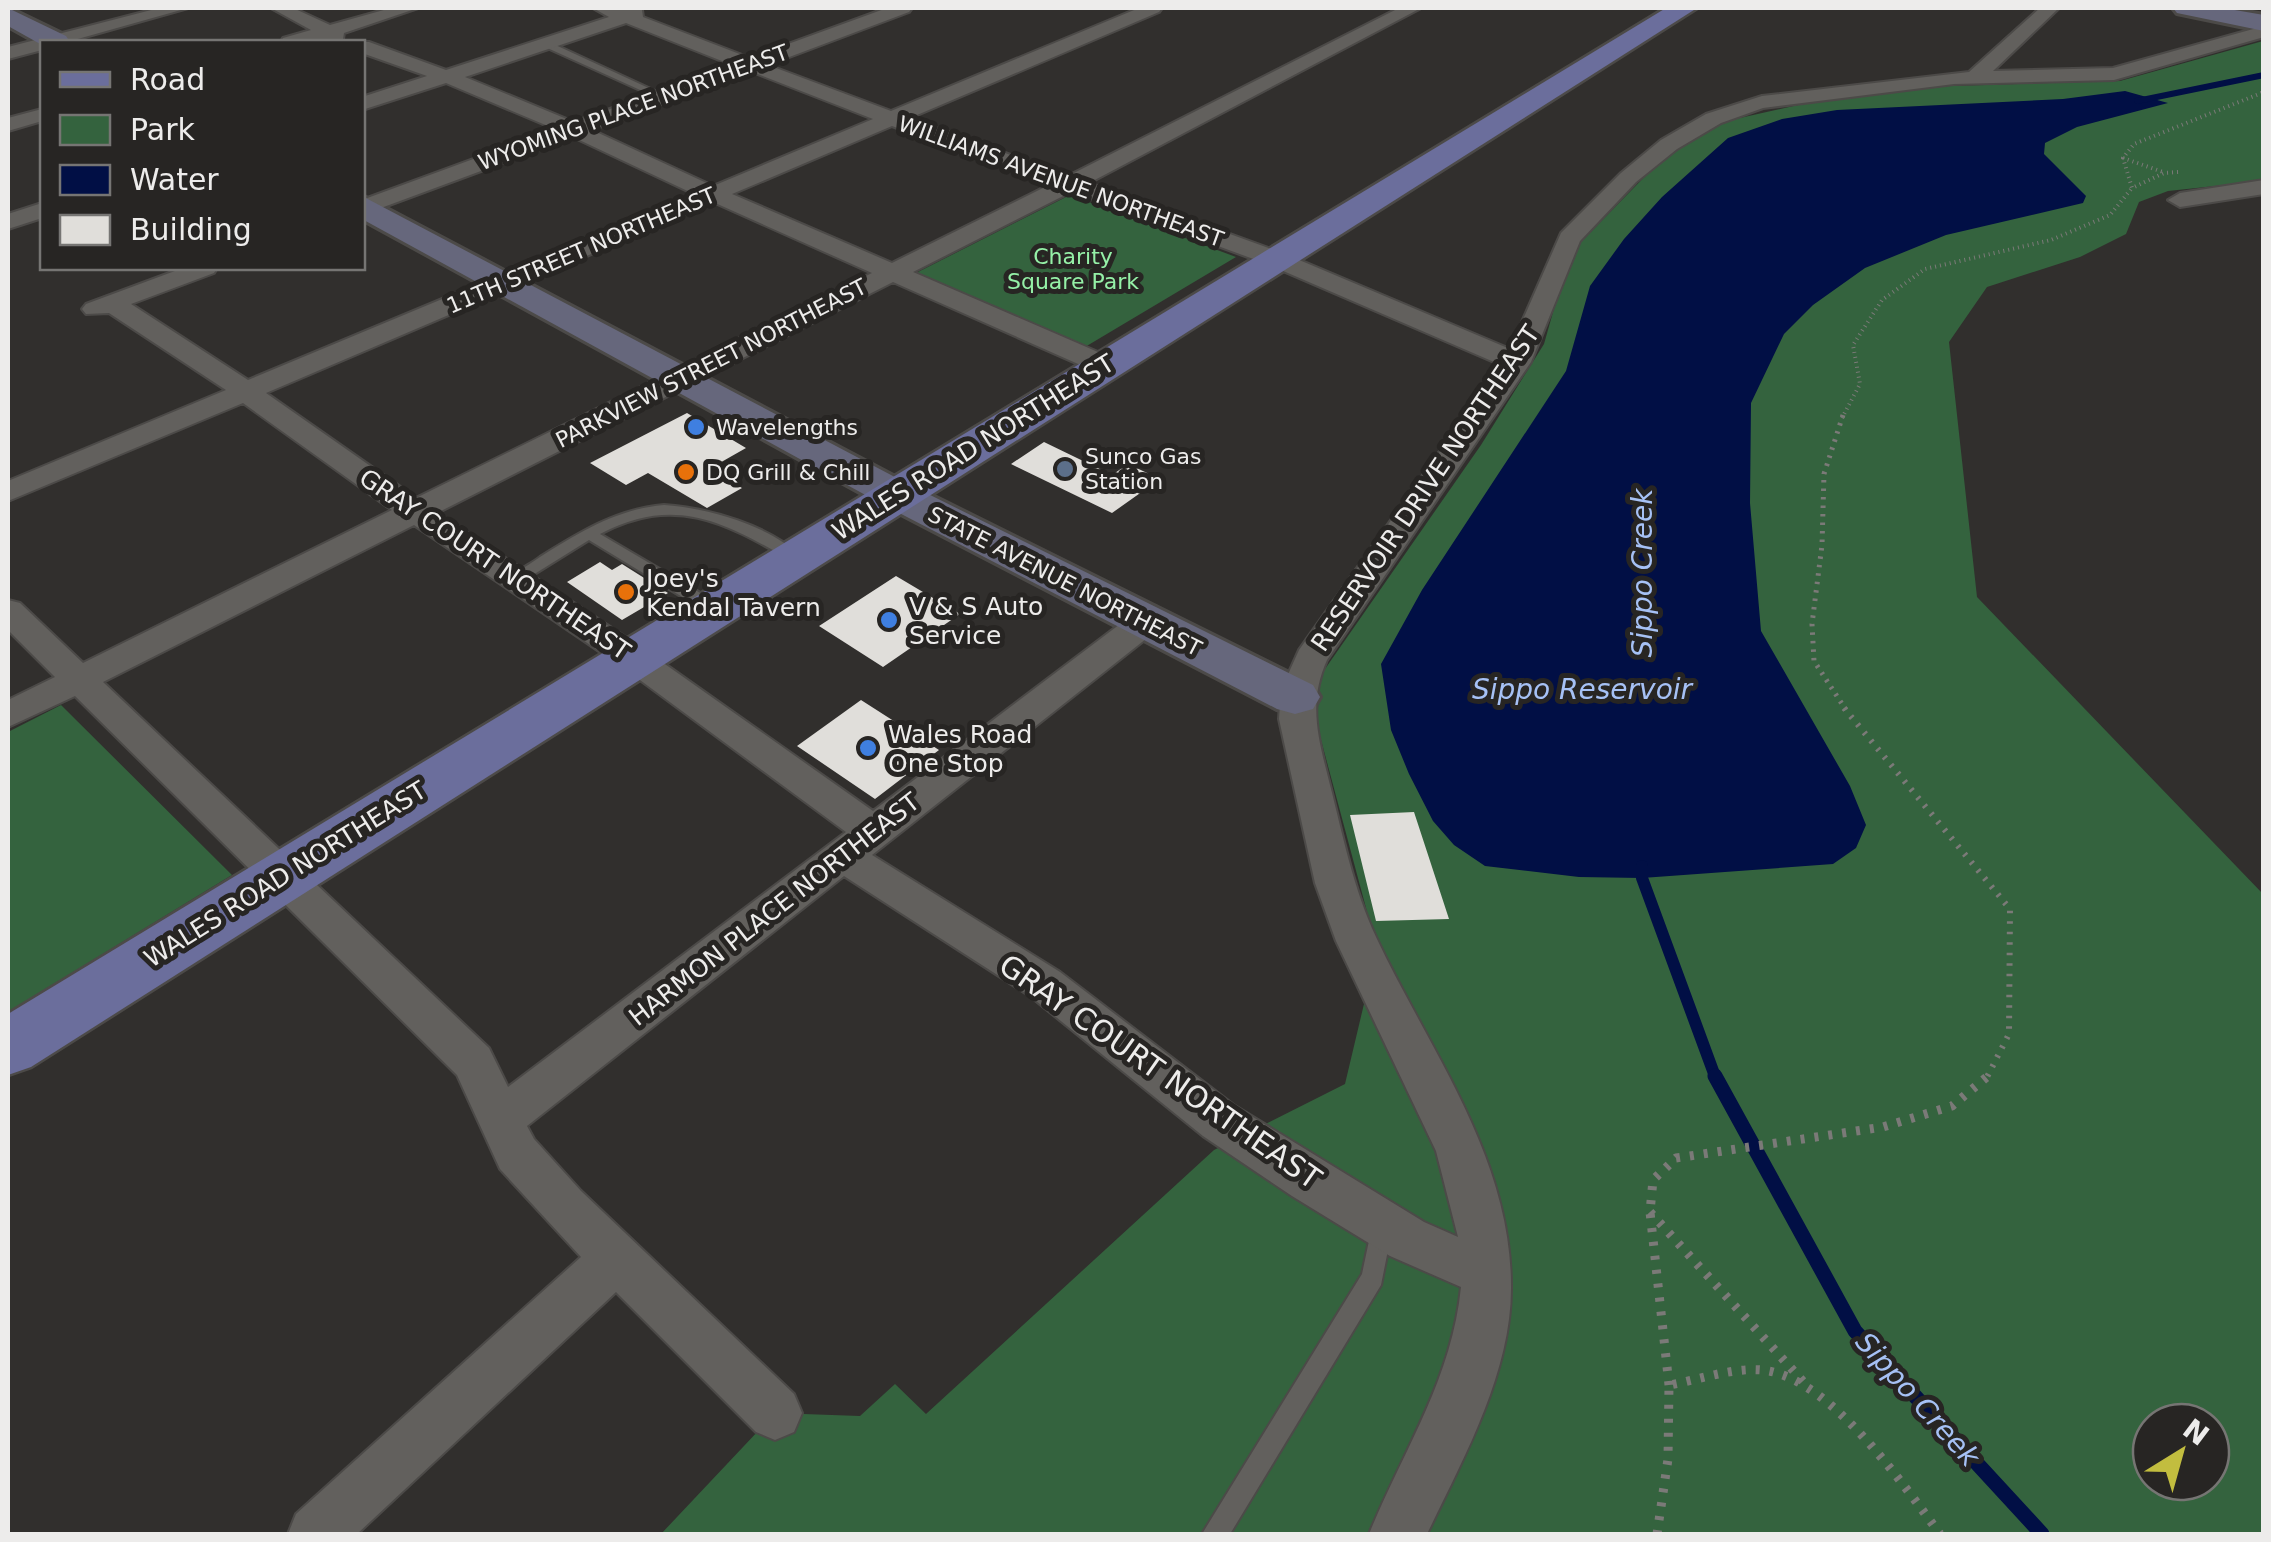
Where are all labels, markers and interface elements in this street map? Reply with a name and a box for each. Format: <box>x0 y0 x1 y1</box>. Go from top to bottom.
street label: WYOMING PLACE NORTHEAST <box>475 39 792 175</box>
legend <box>40 40 365 270</box>
text: Road <box>130 62 205 97</box>
street label: WILLIAMS AVENUE NORTHEAST <box>895 111 1227 252</box>
text: Park <box>130 112 195 147</box>
text: Water <box>130 162 219 197</box>
street label: 11TH STREET NORTHEAST <box>443 182 720 319</box>
text: Building <box>130 212 252 247</box>
park label: Charity Square Park <box>1007 244 1139 294</box>
street label: PARKVIEW STREET NORTHEAST <box>552 274 871 453</box>
street label: RESERVOIR DRIVE NORTHEAST <box>1305 319 1546 657</box>
street label: WALES ROAD NORTHEAST <box>827 348 1120 546</box>
place label: Wavelengths <box>716 415 858 440</box>
marker: Wavelengths <box>685 416 707 438</box>
place label: Sunco Gas Station <box>1085 444 1201 494</box>
marker: Sunco Gas Station <box>1054 458 1076 480</box>
place label: DQ Grill & Chill <box>706 460 870 485</box>
marker: DQ Grill & Chill <box>675 461 697 483</box>
street label: GRAY COURT NORTHEAST <box>354 463 636 666</box>
water label: Sippo Creek <box>1626 487 1659 657</box>
street label: STATE AVENUE NORTHEAST <box>924 501 1206 662</box>
place label: Joey's Kendal Tavern <box>644 564 821 622</box>
marker: Joey's Kendal Tavern <box>615 581 637 603</box>
place label: V & S Auto Service <box>909 592 1043 650</box>
marker: V & S Auto Service <box>878 609 900 631</box>
water label: Sippo Reservoir <box>1472 673 1694 706</box>
place label: Wales Road One Stop <box>888 720 1032 778</box>
marker: Wales Road One Stop <box>857 737 879 759</box>
street label: WALES ROAD NORTHEAST <box>139 775 432 973</box>
street label: HARMON PLACE NORTHEAST <box>623 787 926 1032</box>
street label: GRAY COURT NORTHEAST <box>993 947 1328 1197</box>
water label: Sippo Creek <box>1849 1326 1988 1474</box>
north arrow <box>2131 1402 2231 1502</box>
text: N <box>2176 1412 2215 1453</box>

